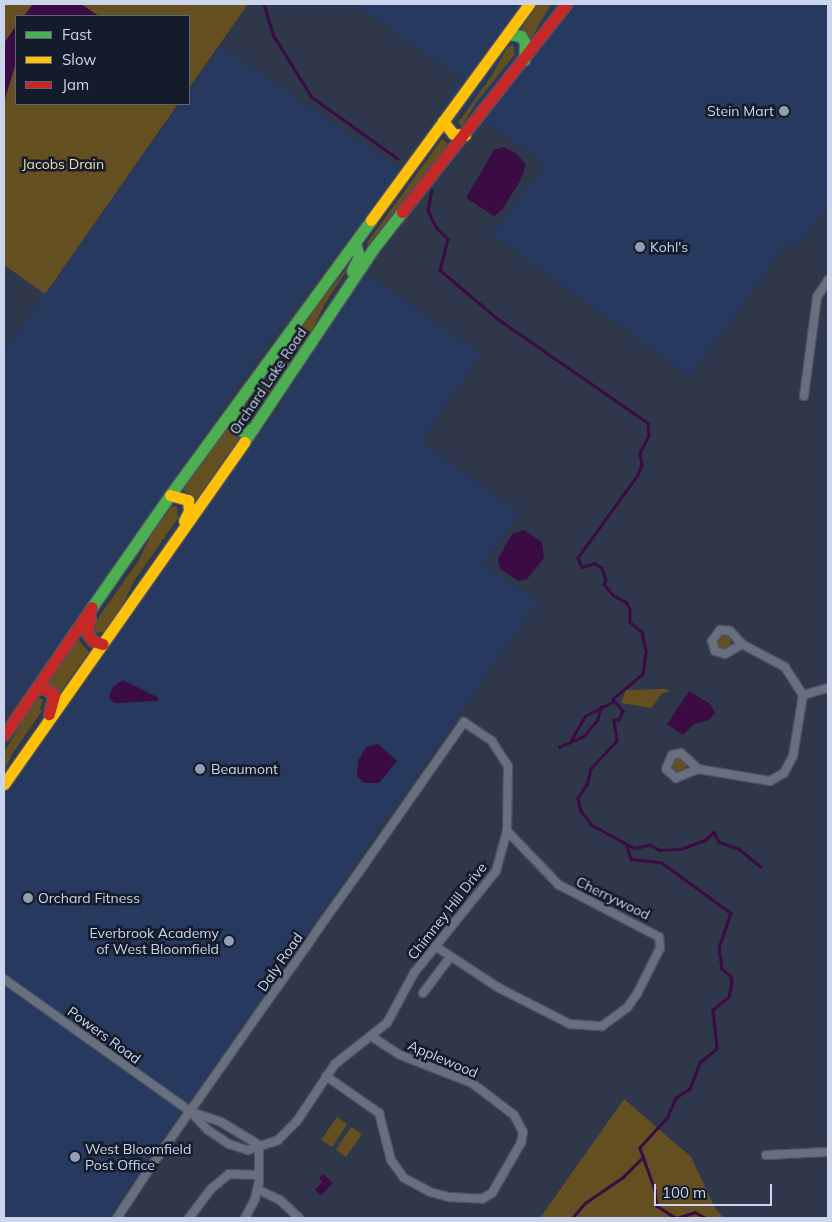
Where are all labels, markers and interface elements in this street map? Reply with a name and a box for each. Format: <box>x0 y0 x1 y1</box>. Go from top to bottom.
legend <box>15 15 190 105</box>
text: Fast <box>62 25 92 44</box>
text: Slow <box>62 50 96 69</box>
text: Jam <box>62 75 89 94</box>
place label: Stein Mart <box>707 103 774 119</box>
marker: Stein Mart <box>778 105 790 117</box>
park label: Jacobs Drain <box>22 156 104 172</box>
place label: Kohl's <box>650 239 688 255</box>
marker: Kohl's <box>634 241 646 253</box>
street label: Orchard Lake Road <box>226 324 310 438</box>
place label: Beaumont <box>211 761 278 777</box>
marker: Beaumont <box>193 762 207 776</box>
street label: Chimney Hill Drive <box>404 859 490 963</box>
street label: Cherrywood <box>573 873 653 923</box>
place label: Orchard Fitness <box>38 890 140 906</box>
marker: Orchard Fitness <box>22 892 34 904</box>
place label: Everbrook Academy of West Bloomfield <box>89 925 219 958</box>
street label: Daly Road <box>254 929 306 995</box>
marker: Everbrook Academy of West Bloomfield <box>223 935 235 947</box>
street label: Powers Road <box>64 1003 144 1067</box>
street label: Applewood <box>405 1037 481 1081</box>
place label: West Bloomfield Post Office <box>85 1141 191 1174</box>
marker: West Bloomfield Post Office <box>69 1151 81 1163</box>
scale bar <box>657 1174 774 1206</box>
text: 100 m <box>662 1183 706 1202</box>

